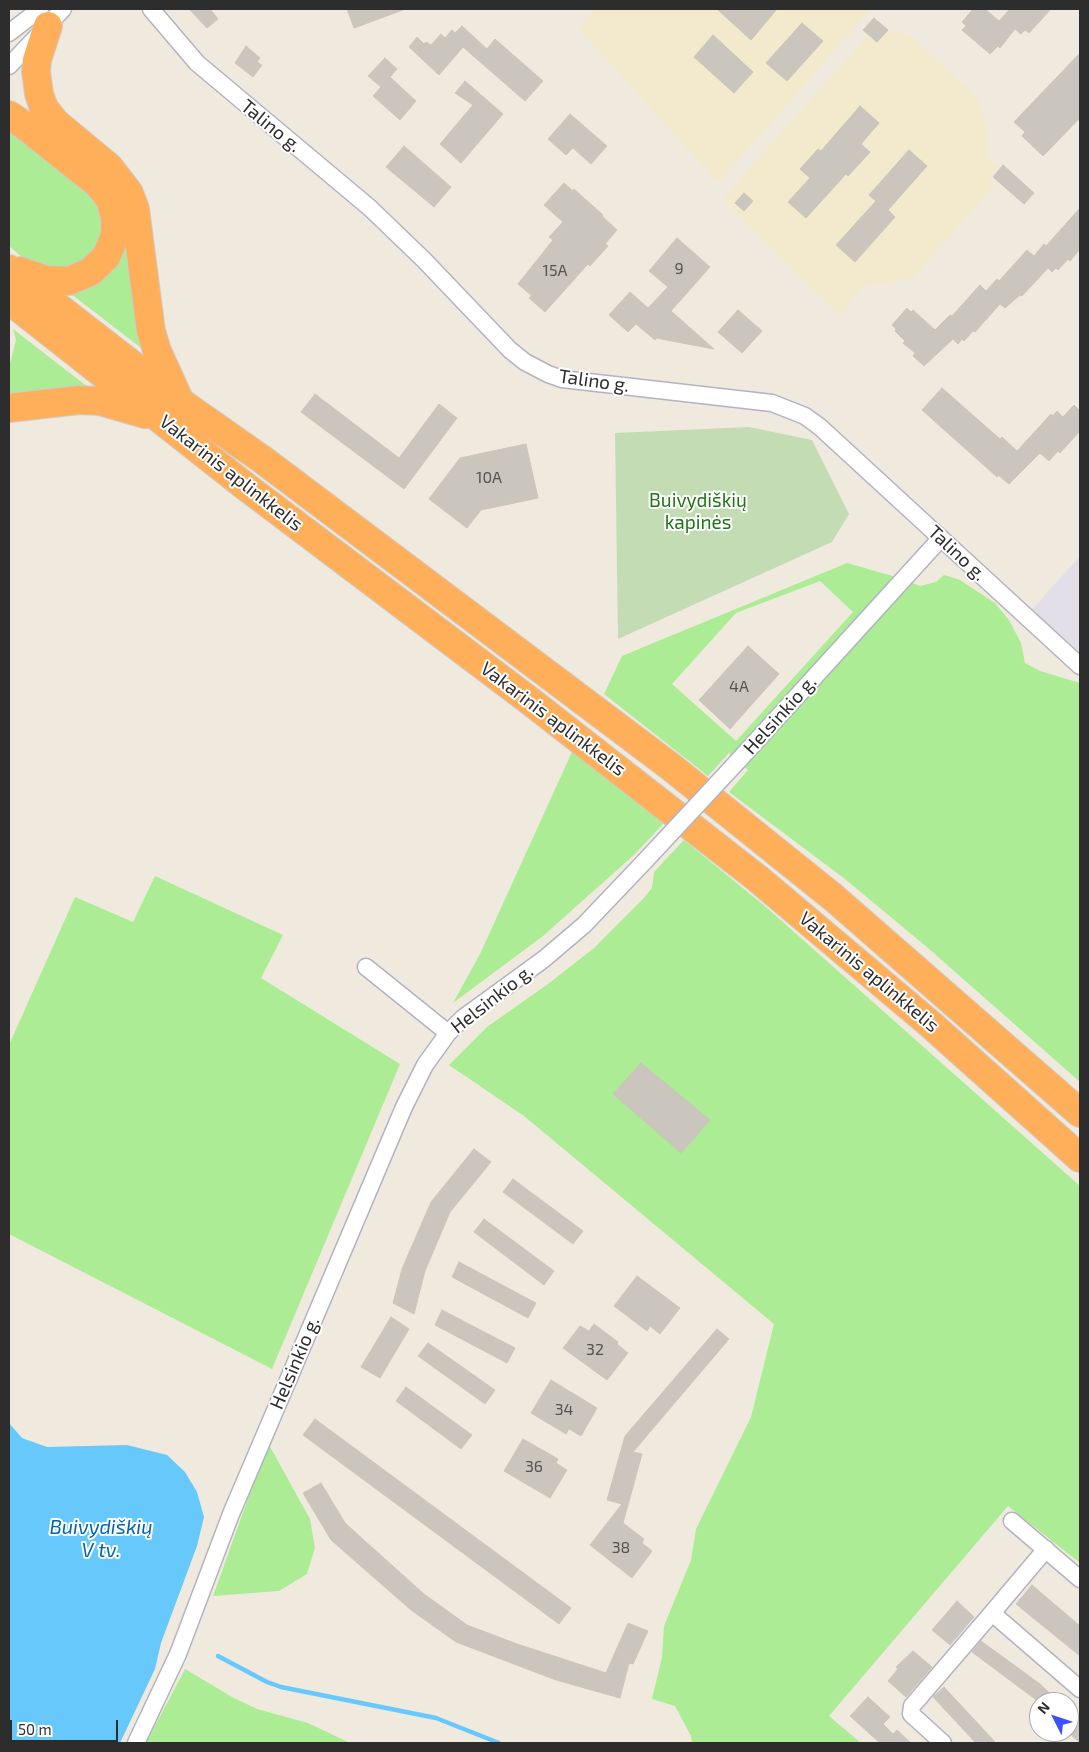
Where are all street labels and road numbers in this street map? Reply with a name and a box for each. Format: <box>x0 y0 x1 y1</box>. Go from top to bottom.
street label: Talino g. <box>236 95 306 157</box>
street label: Talino g. <box>557 365 631 397</box>
street label: Vakarinis aplinkkelis <box>155 410 307 536</box>
street label: Talino g. <box>923 520 991 586</box>
street label: Vakarinis aplinkkelis <box>476 657 630 781</box>
street label: Helsinkio g. <box>739 671 821 759</box>
street label: Vakarinis aplinkkelis <box>794 907 944 1037</box>
street label: Helsinkio g. <box>446 960 538 1038</box>
street label: Helsinkio g. <box>265 1313 325 1413</box>

